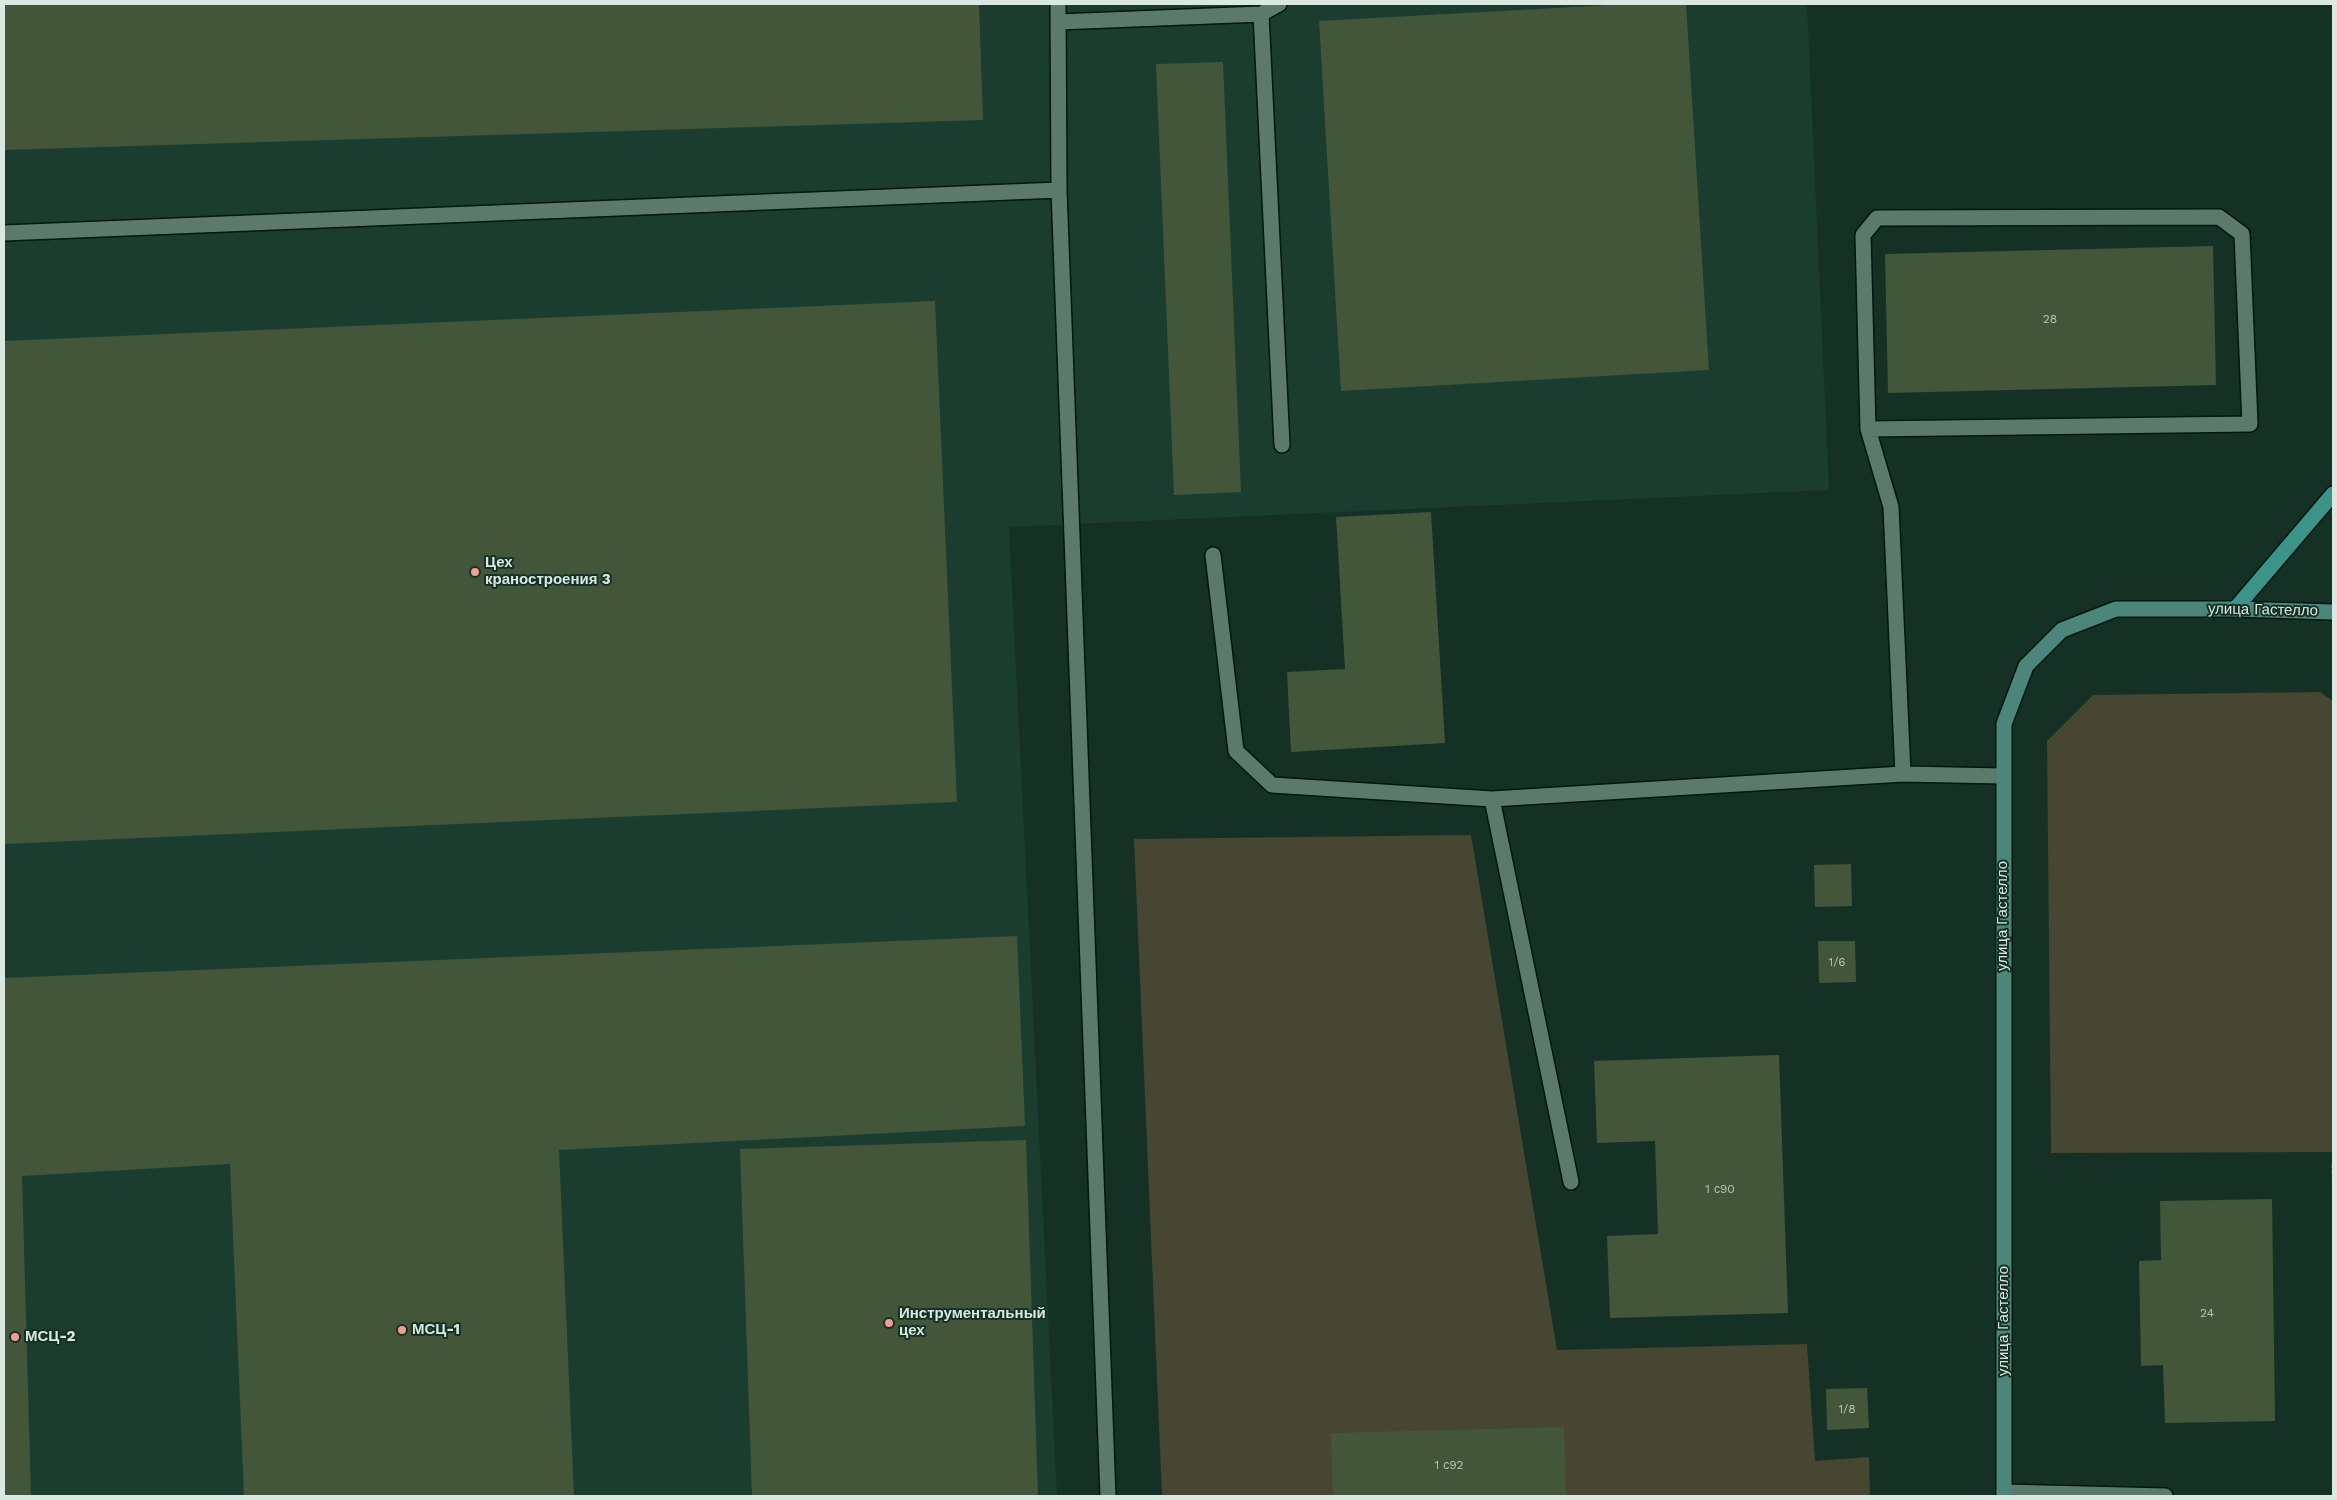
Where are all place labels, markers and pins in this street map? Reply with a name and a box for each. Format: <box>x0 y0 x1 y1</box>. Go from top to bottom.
place label: Цех краностроения 3 <box>485 554 611 589</box>
marker: Цех краностроения 3 <box>469 566 481 578</box>
place label: Инструментальный цех <box>899 1305 1046 1340</box>
marker: Инструментальный цех <box>883 1317 895 1329</box>
place label: МСЦ-1 <box>412 1321 460 1339</box>
marker: МСЦ-1 <box>396 1324 408 1336</box>
place label: МСЦ-2 <box>25 1328 75 1346</box>
marker: МСЦ-2 <box>9 1331 21 1343</box>

